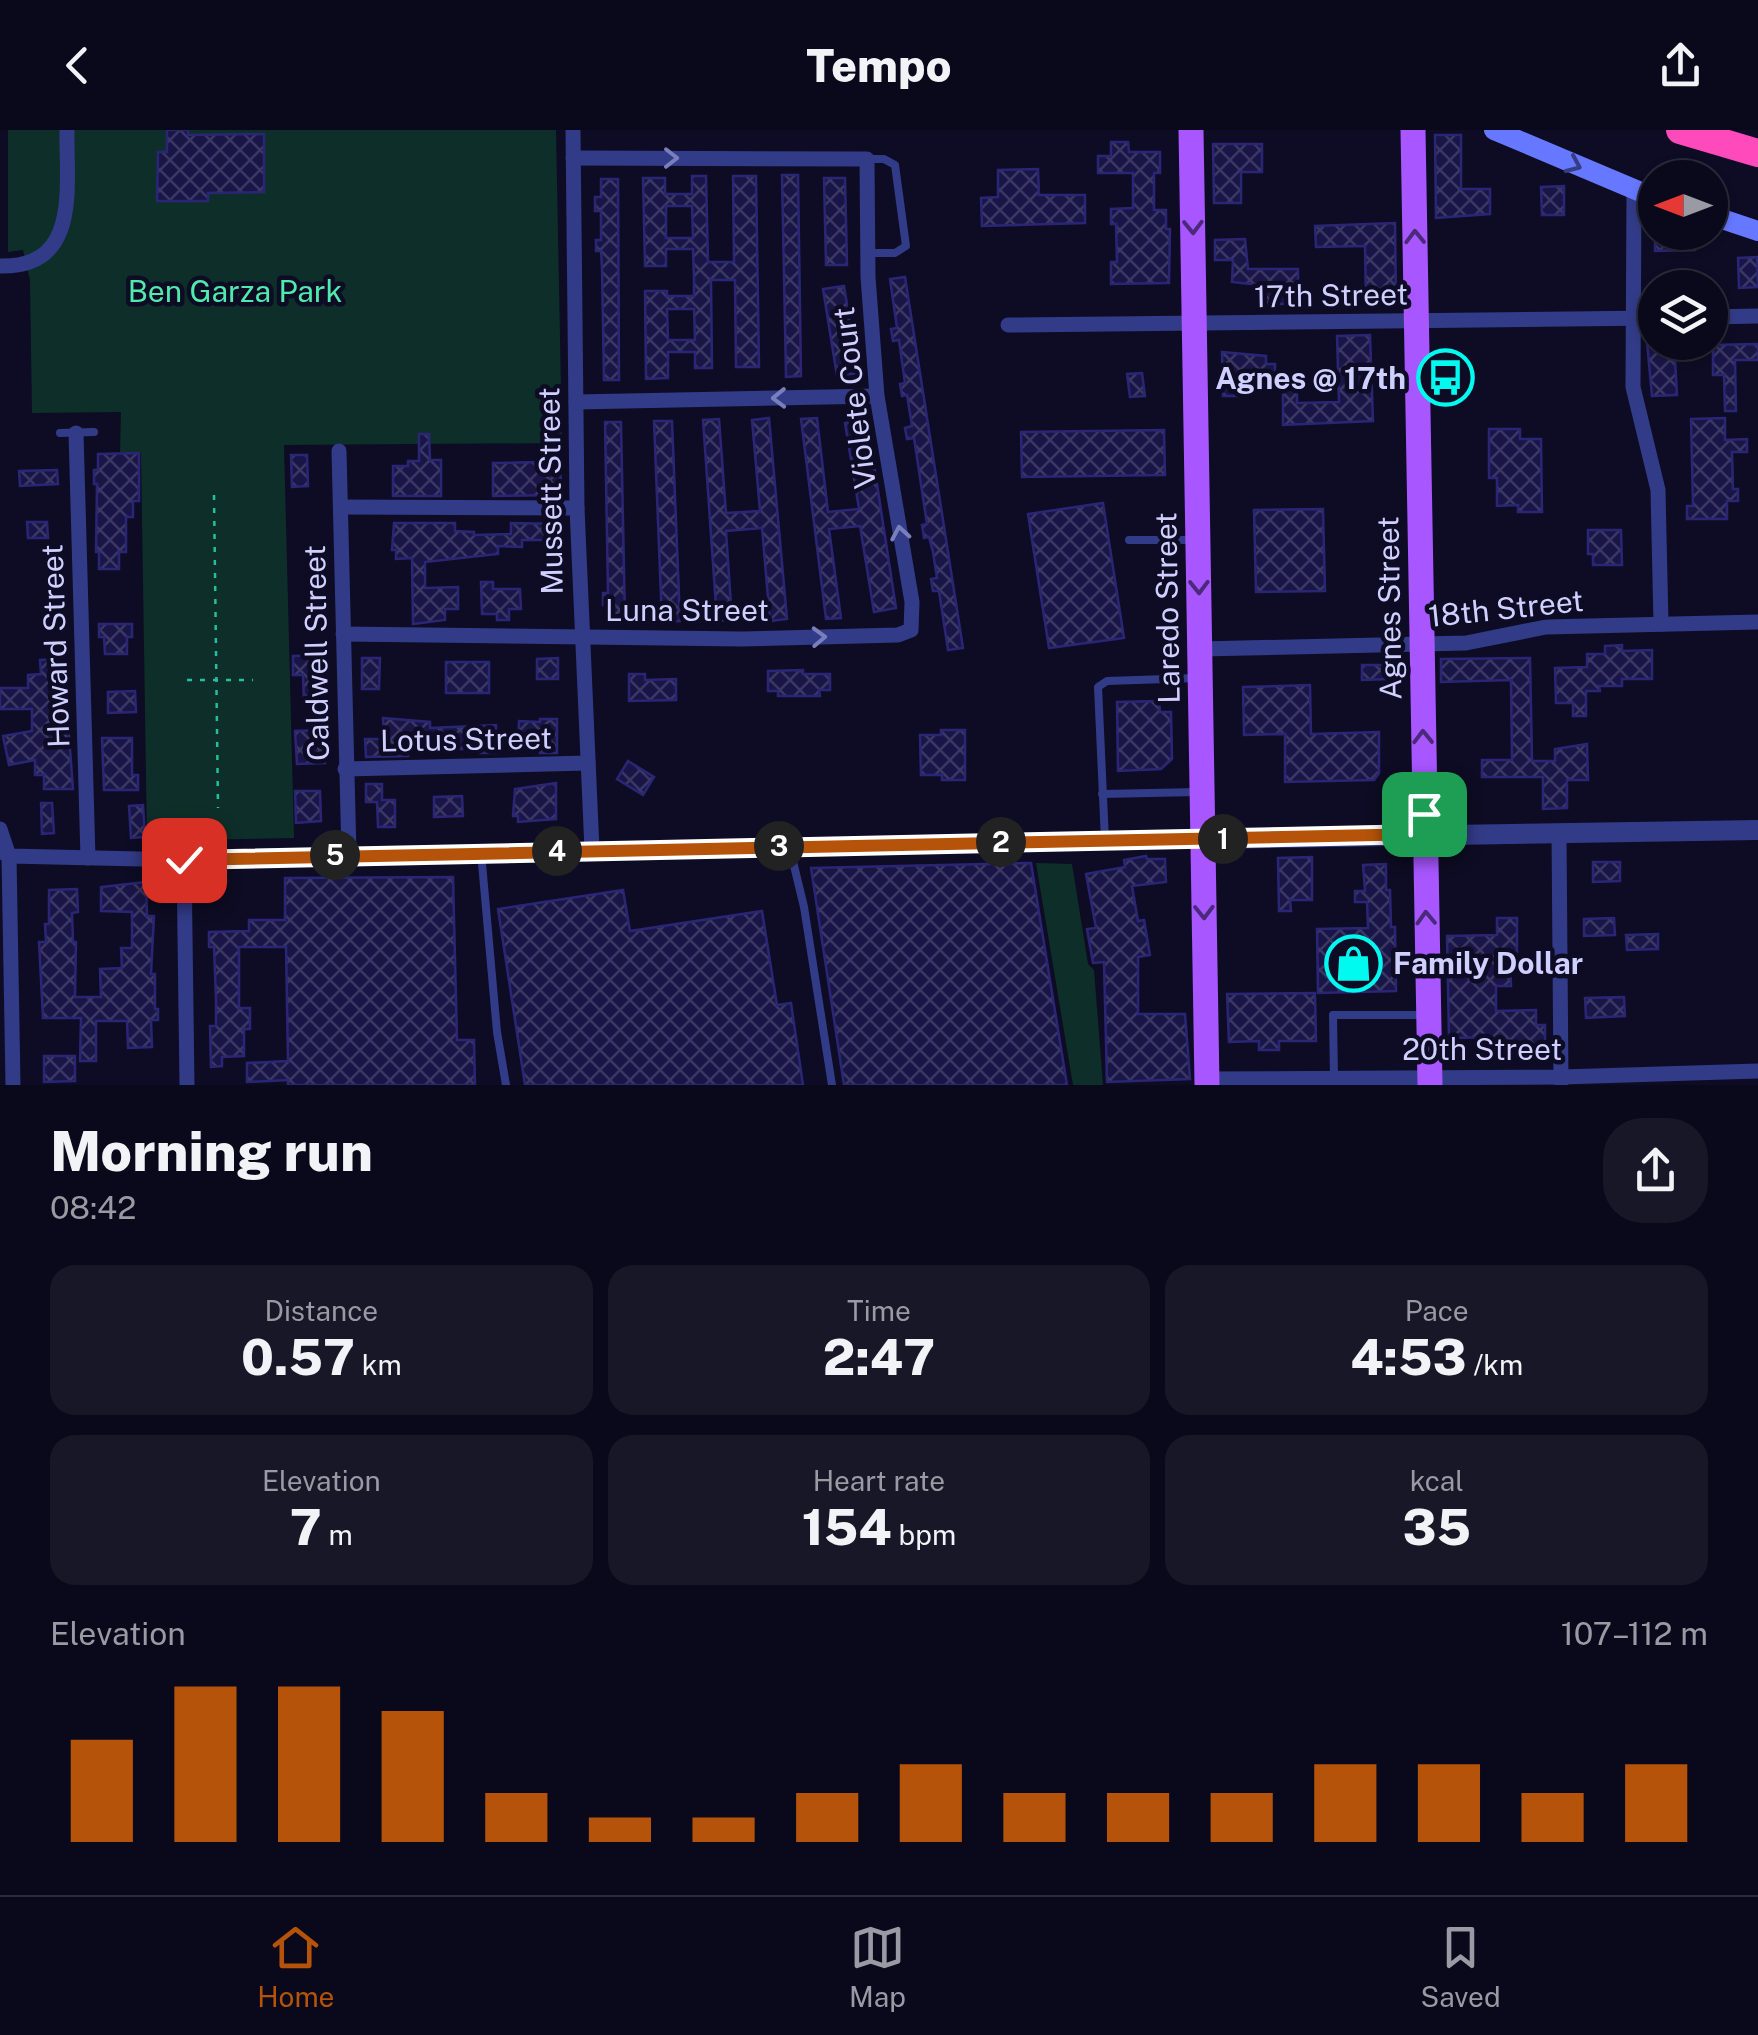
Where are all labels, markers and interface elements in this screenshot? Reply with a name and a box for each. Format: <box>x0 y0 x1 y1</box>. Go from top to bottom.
icon: back <box>50 38 105 93</box>
icon: share <box>1653 38 1708 93</box>
text: Tempo <box>806 39 952 92</box>
one-way arrow <box>664 147 679 169</box>
one-way arrow <box>1564 153 1582 173</box>
north arrow <box>1638 160 1728 250</box>
map controls <box>1638 160 1728 360</box>
one-way arrow <box>1182 220 1204 236</box>
one-way arrow <box>1404 228 1426 244</box>
button: layers <box>1638 270 1728 360</box>
park label: Ben Garza Park <box>128 273 342 309</box>
street label: 17th Street <box>1254 276 1408 314</box>
street label: Violete Court <box>825 305 883 491</box>
bus stop icon: Agnes @ 17th <box>1415 348 1475 408</box>
place label: Agnes @ 17th <box>1215 360 1406 396</box>
street label: Mussett Street <box>530 387 570 595</box>
one-way arrow <box>771 387 786 409</box>
street label: Laredo Street <box>1147 512 1187 704</box>
street label: Agnes Street <box>1369 516 1409 700</box>
one-way arrow <box>890 525 911 541</box>
street label: Howard Street <box>33 544 77 748</box>
street label: Caldwell Street <box>296 545 336 761</box>
one-way arrow <box>1188 580 1210 596</box>
street label: 18th Street <box>1427 582 1585 634</box>
street label: Luna Street <box>605 592 769 628</box>
one-way arrow <box>811 626 827 647</box>
street label: Lotus Street <box>380 720 552 758</box>
one-way arrow <box>1412 728 1434 744</box>
pin <box>1382 772 1467 857</box>
icon: arrive <box>1397 787 1452 842</box>
pin: 1 <box>1198 814 1248 864</box>
pin: 2 <box>976 817 1026 867</box>
pin <box>142 818 227 903</box>
pin: 3 <box>754 821 804 871</box>
text: 1 <box>1217 822 1229 855</box>
text: 2 <box>992 825 1010 858</box>
pin: 4 <box>532 826 582 876</box>
text: 3 <box>770 829 788 862</box>
pin: 5 <box>310 830 360 880</box>
icon: check <box>157 833 212 888</box>
text: 4 <box>548 834 566 867</box>
text: 5 <box>326 838 344 871</box>
one-way arrow <box>1194 905 1215 921</box>
one-way arrow <box>1416 909 1437 925</box>
shop icon: Family Dollar <box>1324 933 1384 993</box>
place label: Family Dollar <box>1393 945 1583 981</box>
street label: 20th Street <box>1402 1031 1562 1067</box>
button: share <box>1603 1118 1708 1223</box>
text: Morning run <box>50 1119 373 1183</box>
text: 08:42 <box>50 1189 136 1226</box>
text: Distance <box>265 1294 378 1327</box>
text: Time <box>847 1294 911 1327</box>
text: Pace <box>1405 1294 1469 1327</box>
text: 0.57 <box>241 1327 355 1386</box>
text: 2:47 <box>823 1327 935 1386</box>
text: 4:53 <box>1350 1327 1467 1386</box>
text: km <box>355 1348 402 1381</box>
text: /km <box>1467 1348 1523 1381</box>
text: Elevation <box>262 1464 381 1497</box>
text: Heart rate <box>813 1464 945 1497</box>
text: kcal <box>1410 1464 1464 1497</box>
text: 7 <box>290 1497 322 1556</box>
text: 154 <box>802 1497 892 1556</box>
text: 35 <box>1402 1497 1471 1556</box>
text: m <box>322 1518 353 1551</box>
text: bpm <box>892 1518 956 1551</box>
text: Elevation <box>50 1615 186 1652</box>
text: 107–112 m <box>1561 1615 1708 1652</box>
tab: Home <box>257 1920 334 2013</box>
tab: Map <box>849 1920 906 2013</box>
tab: Saved <box>1421 1920 1501 2013</box>

